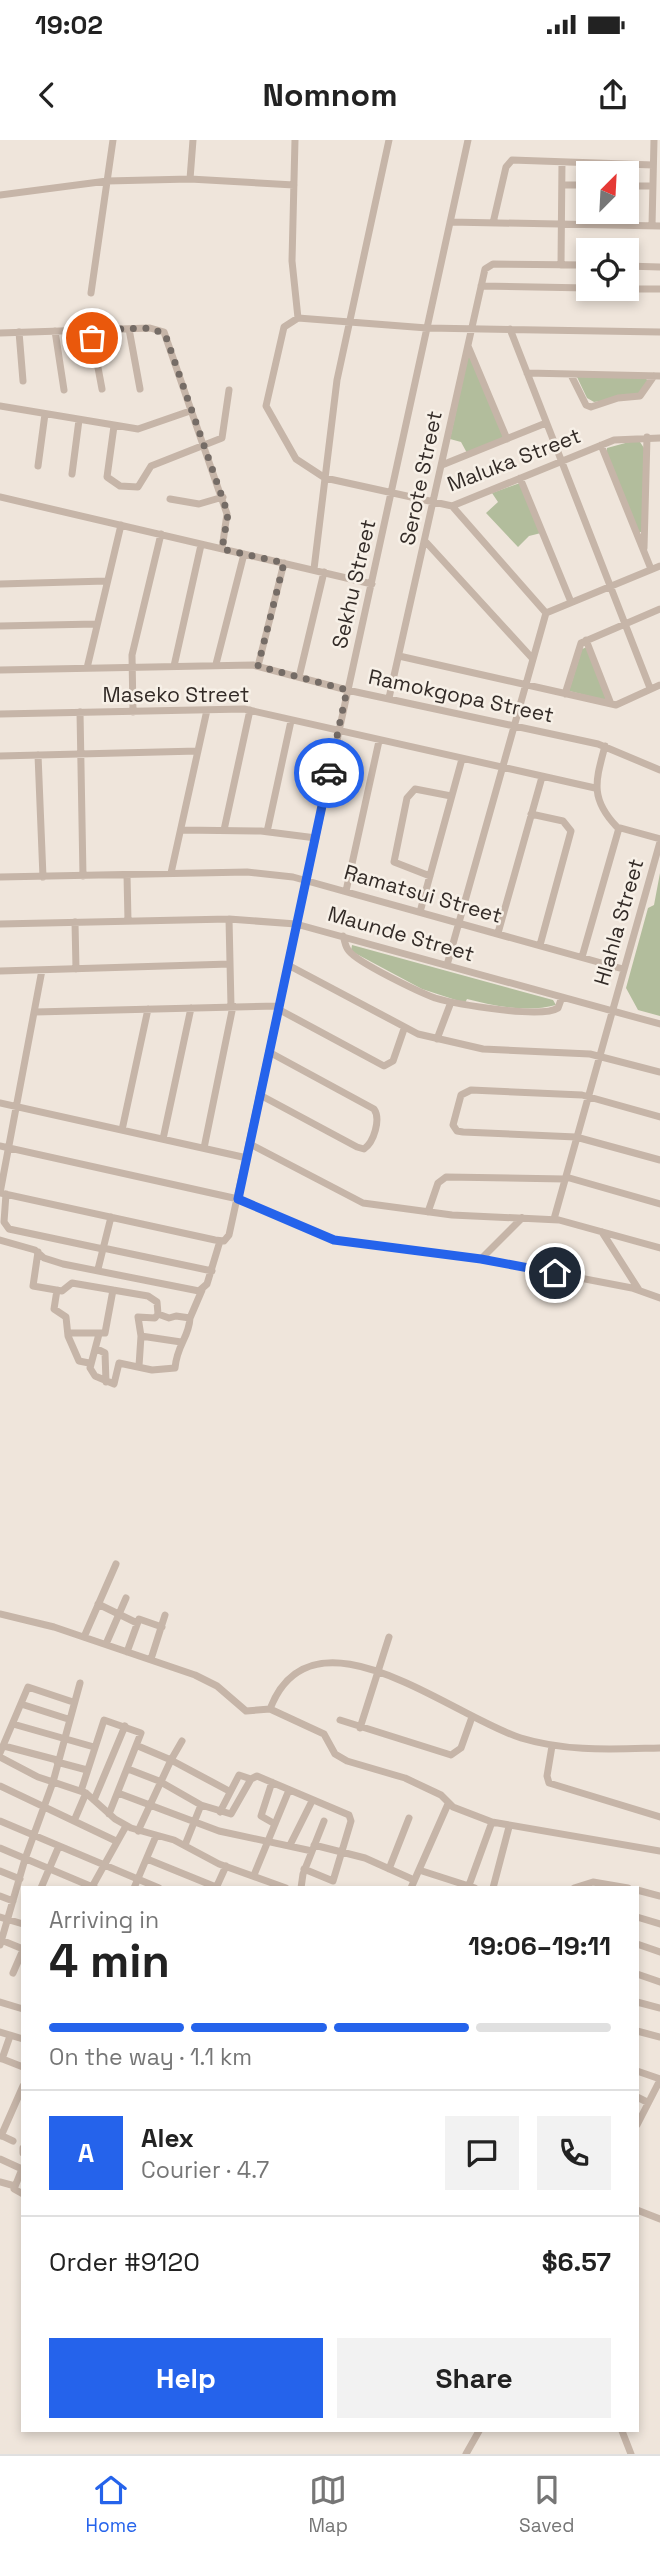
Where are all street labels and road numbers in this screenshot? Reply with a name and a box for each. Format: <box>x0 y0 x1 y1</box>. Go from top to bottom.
street label: Serote Street <box>393 408 448 548</box>
street label: Maluka Street <box>443 422 584 497</box>
street label: Sekhu Street <box>326 517 381 651</box>
street label: Ramokgopa Street <box>366 663 556 728</box>
street label: Maseko Street <box>103 681 249 708</box>
street label: Hlahla Street <box>588 855 650 988</box>
street label: Ramatsui Street <box>341 858 505 929</box>
street label: Maunde Street <box>325 900 478 967</box>

